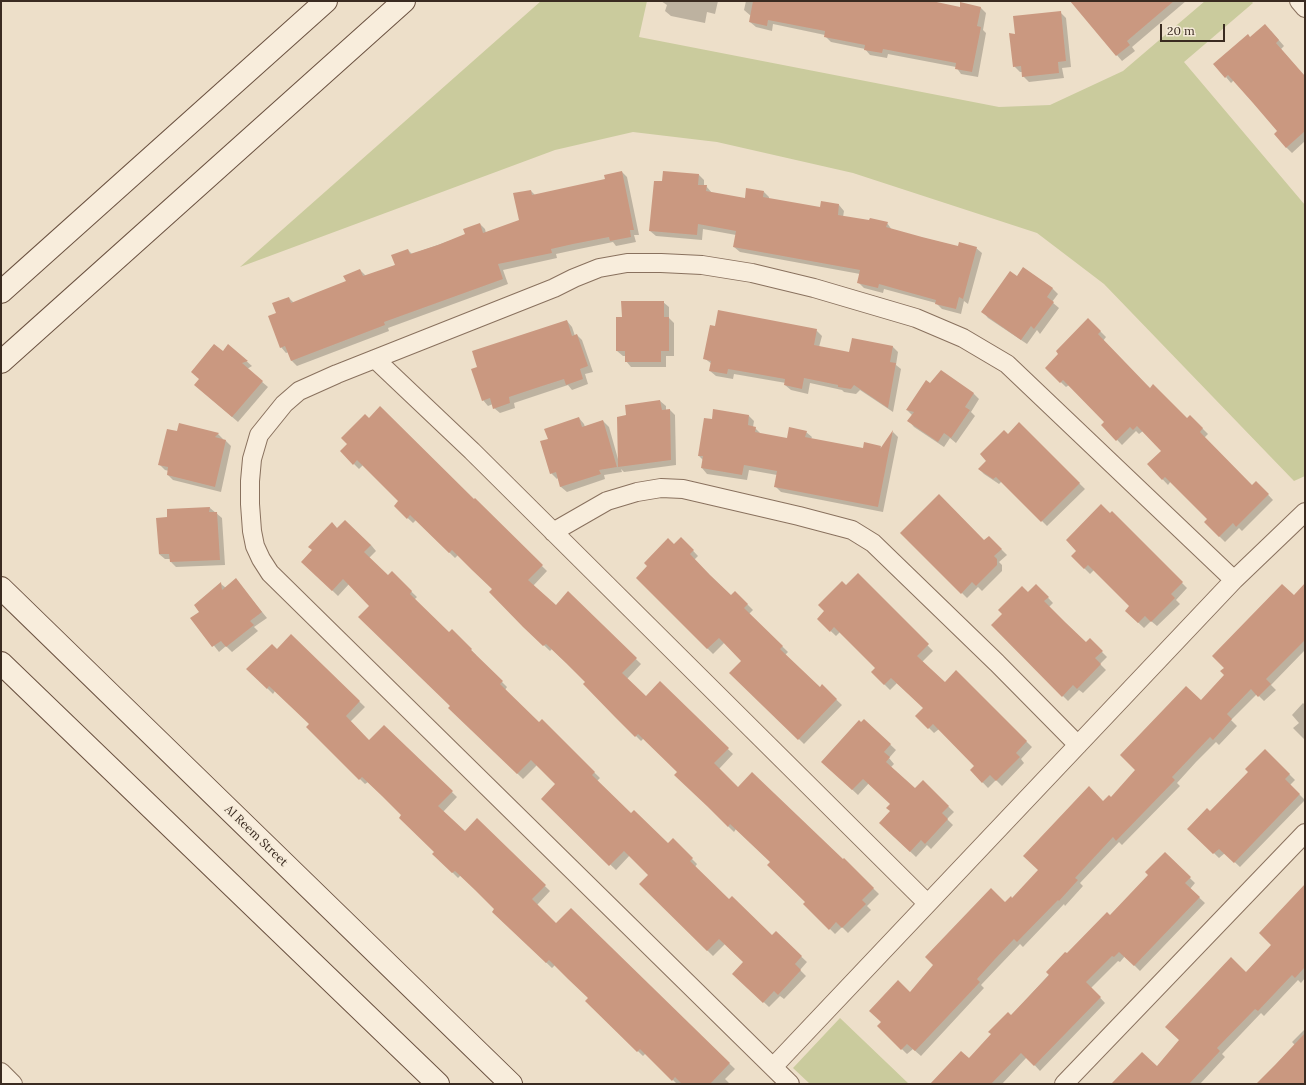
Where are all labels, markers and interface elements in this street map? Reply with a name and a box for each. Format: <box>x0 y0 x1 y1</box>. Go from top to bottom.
scale bar <box>1162 16 1227 42</box>
text: 20 m <box>1167 23 1195 38</box>
street label: Al Reem Street <box>221 802 291 870</box>

